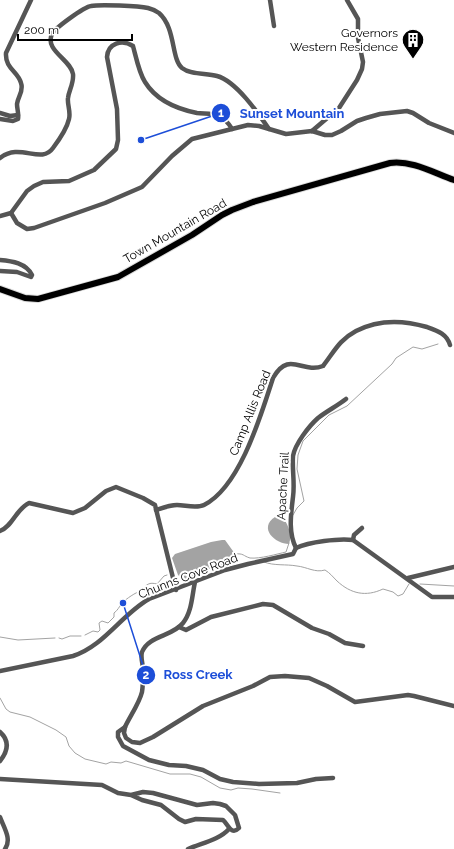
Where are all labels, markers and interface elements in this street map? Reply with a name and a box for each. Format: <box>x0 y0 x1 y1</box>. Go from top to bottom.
scale bar <box>18 16 132 42</box>
text: 200 m <box>24 23 59 37</box>
place label: Governors Western Residence <box>290 26 398 54</box>
building icon: Governors Western Residence <box>400 27 426 60</box>
callout: Sunset Mountain <box>211 101 352 126</box>
text: 1 <box>218 106 224 120</box>
text: Sunset Mountain <box>240 106 344 121</box>
street label: Town Mountain Road <box>121 196 229 266</box>
street label: Camp Allis Road <box>227 368 273 458</box>
street label: Apache Trail <box>274 451 292 520</box>
street label: Chunns Cove Road <box>136 551 240 601</box>
callout: Ross Creek <box>136 662 240 687</box>
text: Ross Creek <box>164 667 233 682</box>
text: 2 <box>143 668 150 682</box>

